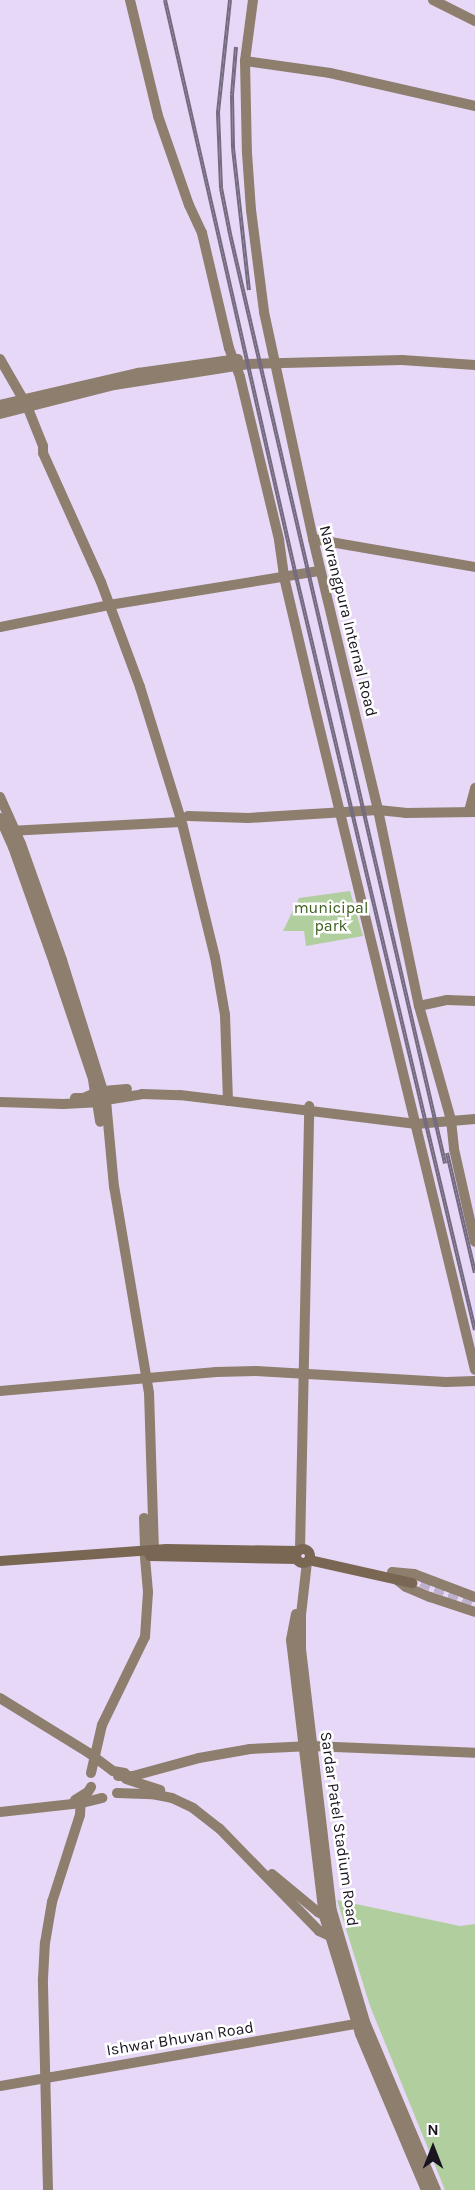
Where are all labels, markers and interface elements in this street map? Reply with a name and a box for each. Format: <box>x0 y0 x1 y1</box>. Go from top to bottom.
street label: Navrangpura Internal Road <box>315 523 381 719</box>
park label: municipal park <box>294 898 368 936</box>
street label: Sardar Patel Stadium Road <box>316 1730 362 1928</box>
street label: Ishwar Bhuvan Road <box>105 2018 255 2060</box>
north arrow <box>403 2118 463 2178</box>
text: N <box>427 2120 439 2139</box>

